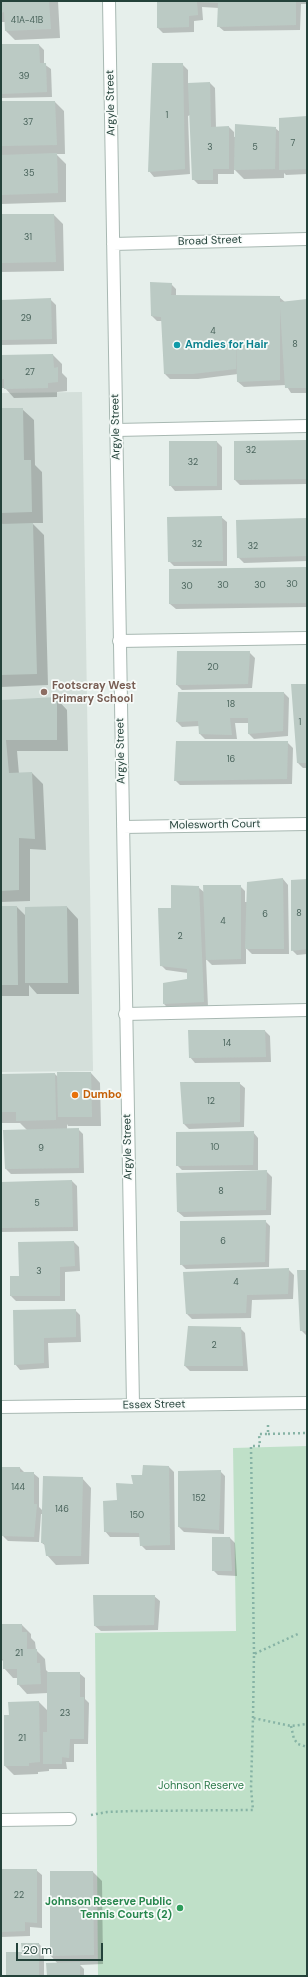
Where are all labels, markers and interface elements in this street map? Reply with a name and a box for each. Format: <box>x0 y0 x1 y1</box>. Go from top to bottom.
house number: 41A-41B <box>11 16 43 26</box>
street label: Argyle Street <box>104 70 118 136</box>
house number: 39 <box>19 72 29 82</box>
house number: 1 <box>166 111 168 121</box>
house number: 37 <box>23 118 33 128</box>
house number: 7 <box>291 139 295 149</box>
house number: 3 <box>207 143 213 153</box>
house number: 5 <box>252 143 258 153</box>
house number: 35 <box>24 169 34 179</box>
house number: 31 <box>24 233 32 243</box>
street label: Broad Street <box>178 233 242 249</box>
house number: 29 <box>21 314 31 324</box>
house number: 4 <box>210 327 216 337</box>
place label: Amdies for Hair <box>185 338 268 352</box>
marker: Amdies for Hair <box>172 340 182 350</box>
house number: 8 <box>292 340 298 350</box>
house number: 27 <box>25 368 35 378</box>
street label: Argyle Street <box>109 394 123 460</box>
house number: 32 <box>246 446 256 456</box>
house number: 32 <box>188 458 198 468</box>
house number: 32 <box>192 540 202 550</box>
house number: 32 <box>248 542 258 552</box>
house number: 30 <box>286 580 298 590</box>
house number: 30 <box>217 581 229 591</box>
house number: 30 <box>254 581 266 591</box>
house number: 30 <box>181 582 193 592</box>
house number: 20 <box>207 663 219 673</box>
place label: Footscray West Primary School <box>52 679 136 705</box>
marker: Footscray West Primary School <box>39 687 49 697</box>
house number: 18 <box>227 700 235 710</box>
street label: Argyle Street <box>114 718 128 784</box>
house number: 1 <box>299 718 301 728</box>
house number: 16 <box>227 755 235 765</box>
street label: Molesworth Court <box>169 818 261 832</box>
house number: 8 <box>296 909 302 919</box>
house number: 6 <box>262 910 268 920</box>
house number: 4 <box>220 917 226 927</box>
house number: 2 <box>177 932 183 942</box>
house number: 14 <box>223 1039 231 1049</box>
place label: Dumbo <box>83 1088 122 1102</box>
marker: Dumbo <box>70 1090 80 1100</box>
house number: 12 <box>207 1097 215 1107</box>
street label: Argyle Street <box>121 1114 135 1180</box>
house number: 10 <box>211 1143 219 1153</box>
house number: 9 <box>38 1144 44 1154</box>
house number: 8 <box>218 1187 224 1197</box>
house number: 5 <box>34 1199 40 1209</box>
house number: 6 <box>220 1237 226 1247</box>
house number: 3 <box>36 1267 42 1277</box>
house number: 4 <box>233 1278 239 1288</box>
house number: 2 <box>211 1341 217 1351</box>
street label: Essex Street <box>122 1398 186 1412</box>
house number: 144 <box>11 1483 25 1493</box>
house number: 152 <box>192 1494 206 1504</box>
house number: 146 <box>55 1505 69 1515</box>
house number: 150 <box>130 1511 144 1521</box>
house number: 21 <box>15 1649 23 1659</box>
house number: 23 <box>60 1709 70 1719</box>
house number: 21 <box>18 1734 26 1744</box>
park label: Johnson Reserve <box>158 1779 244 1793</box>
house number: 22 <box>14 1891 24 1901</box>
place label: Johnson Reserve Public Tennis Courts (2) <box>45 1895 172 1921</box>
marker: Johnson Reserve Public Tennis Courts (2) <box>175 1903 185 1913</box>
scale bar <box>18 1935 105 1961</box>
text: 20 m <box>23 1942 52 1958</box>

